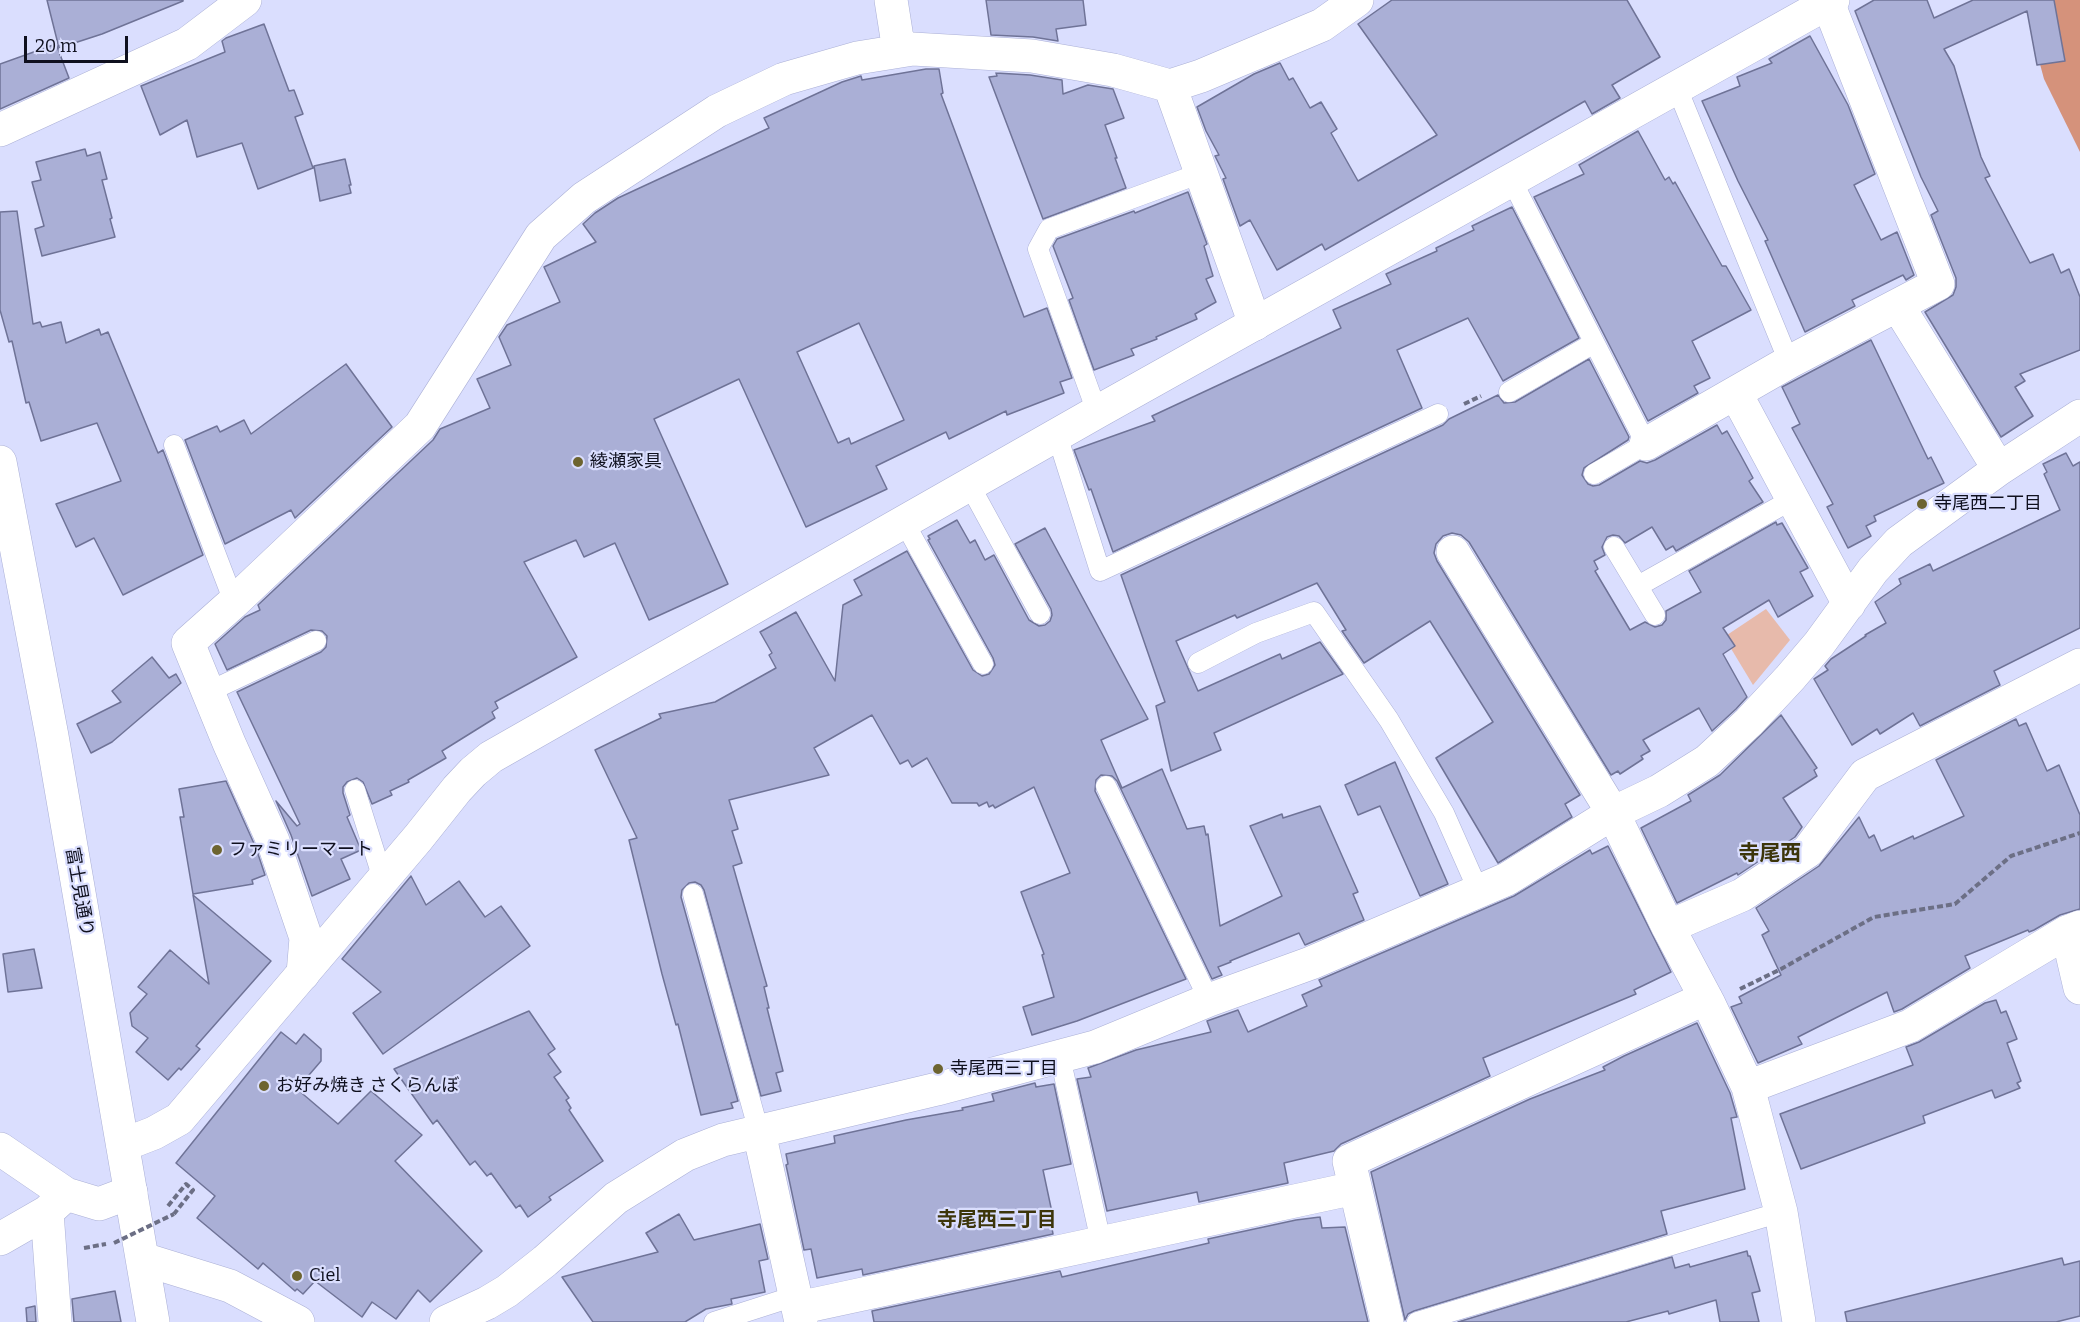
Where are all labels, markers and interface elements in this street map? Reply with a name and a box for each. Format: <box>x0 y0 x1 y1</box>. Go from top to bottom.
scale bar <box>27 24 130 62</box>
text: 20 m <box>35 35 77 57</box>
place label: 綾瀬家具 <box>590 451 662 473</box>
marker: 綾瀬家具 <box>571 455 585 469</box>
place label: 寺尾西二丁目 <box>1934 493 2042 515</box>
marker: 寺尾西二丁目 <box>1915 497 1929 511</box>
place label: ファミリーマート <box>229 839 373 861</box>
district label: 寺尾西 <box>1739 841 1801 867</box>
marker: ファミリーマート <box>210 843 224 857</box>
street label: 富士見通り <box>61 846 97 938</box>
place label: 寺尾西三丁目 <box>950 1058 1058 1080</box>
marker: 寺尾西三丁目 <box>931 1062 945 1076</box>
place label: お好み焼き さくらんぼ <box>276 1075 460 1097</box>
marker: お好み焼き さくらんぼ <box>257 1079 271 1093</box>
district label: 寺尾西三丁目 <box>937 1208 1057 1232</box>
place label: Ciel <box>309 1265 340 1287</box>
marker: Ciel <box>290 1269 304 1283</box>

